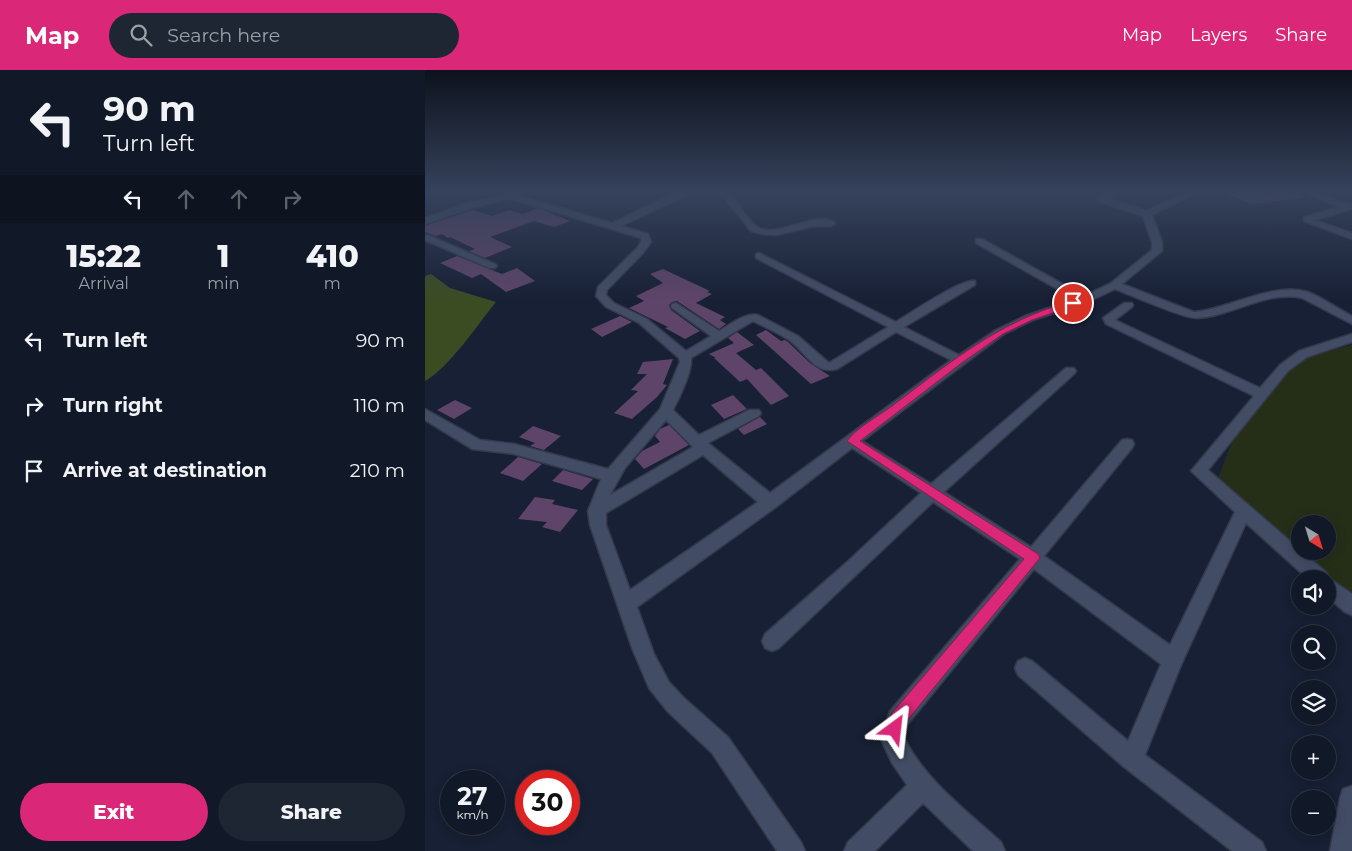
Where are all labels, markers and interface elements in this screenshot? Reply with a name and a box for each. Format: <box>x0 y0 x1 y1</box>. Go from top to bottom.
search box <box>109 13 459 58</box>
text: Map <box>25 21 79 50</box>
icon: search <box>127 21 155 49</box>
text: Search here <box>167 24 280 47</box>
text: Map <box>1122 24 1162 46</box>
text: Layers <box>1190 24 1247 46</box>
text: Share <box>1275 24 1327 46</box>
text: 90 m <box>103 87 196 130</box>
icon: left <box>20 90 85 155</box>
text: Turn left <box>103 130 195 157</box>
icon: left <box>119 185 147 213</box>
icon: ahead <box>172 185 200 213</box>
icon: ahead <box>225 185 253 213</box>
icon: right <box>278 185 306 213</box>
text: 15:22 <box>66 238 141 275</box>
text: 1 <box>217 238 229 275</box>
text: 410 <box>306 238 359 275</box>
text: Arrival <box>78 274 129 293</box>
text: min <box>207 274 239 293</box>
text: m <box>324 274 341 293</box>
pin <box>1052 282 1094 324</box>
icon: arrive <box>1059 289 1087 317</box>
icon: left <box>20 327 48 355</box>
text: Turn left <box>63 329 148 352</box>
text: 90 m <box>356 329 405 352</box>
icon: right <box>20 392 48 420</box>
text: Turn right <box>63 394 163 417</box>
text: 110 m <box>354 394 405 417</box>
icon: arrive <box>20 457 48 485</box>
text: Arrive at destination <box>63 459 267 482</box>
text: 210 m <box>350 459 405 482</box>
north arrow <box>1291 515 1336 560</box>
map controls <box>1291 515 1336 835</box>
button: sound <box>1291 570 1336 615</box>
button: search <box>1291 625 1336 670</box>
button: layers <box>1291 680 1336 725</box>
position arrow <box>868 702 920 754</box>
button: + <box>1291 735 1336 780</box>
speed limit sign: 30 <box>515 770 580 835</box>
text: 27 <box>457 781 488 811</box>
button: Exit <box>20 783 208 841</box>
button: Share <box>218 783 405 841</box>
button: − <box>1291 790 1336 835</box>
text: km/h <box>456 807 489 822</box>

